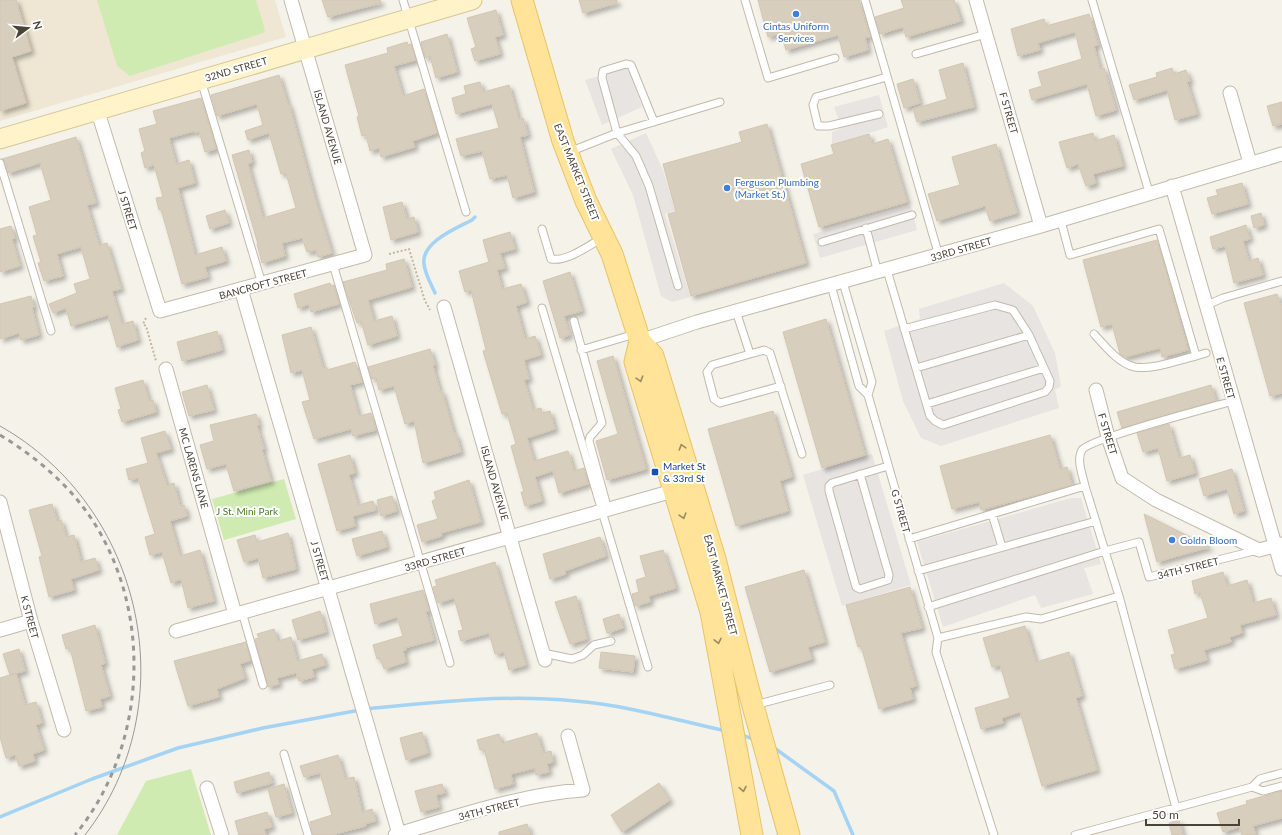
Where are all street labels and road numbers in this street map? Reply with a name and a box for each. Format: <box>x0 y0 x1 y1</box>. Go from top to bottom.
street label: 32ND STREET <box>203 54 269 84</box>
street label: ISLAND AVENUE <box>312 88 344 166</box>
street label: F STREET <box>997 91 1021 135</box>
street label: EAST MARKET STREET <box>552 122 602 223</box>
street label: J STREET <box>116 188 140 232</box>
street label: 33RD STREET <box>929 235 993 263</box>
street label: BANCROFT STREET <box>218 266 308 302</box>
street label: E STREET <box>1214 355 1238 401</box>
street label: F STREET <box>1096 412 1120 456</box>
street label: MC LARENS LANE <box>177 426 211 510</box>
street label: ISLAND AVENUE <box>479 444 511 522</box>
street label: G STREET <box>889 488 913 534</box>
street label: EAST MARKET STREET <box>702 533 740 637</box>
street label: J STREET <box>308 539 332 583</box>
street label: 33RD STREET <box>403 545 467 573</box>
street label: 34TH STREET <box>1156 555 1220 581</box>
street label: K STREET <box>18 594 42 640</box>
street label: 34TH STREET <box>457 796 521 822</box>

